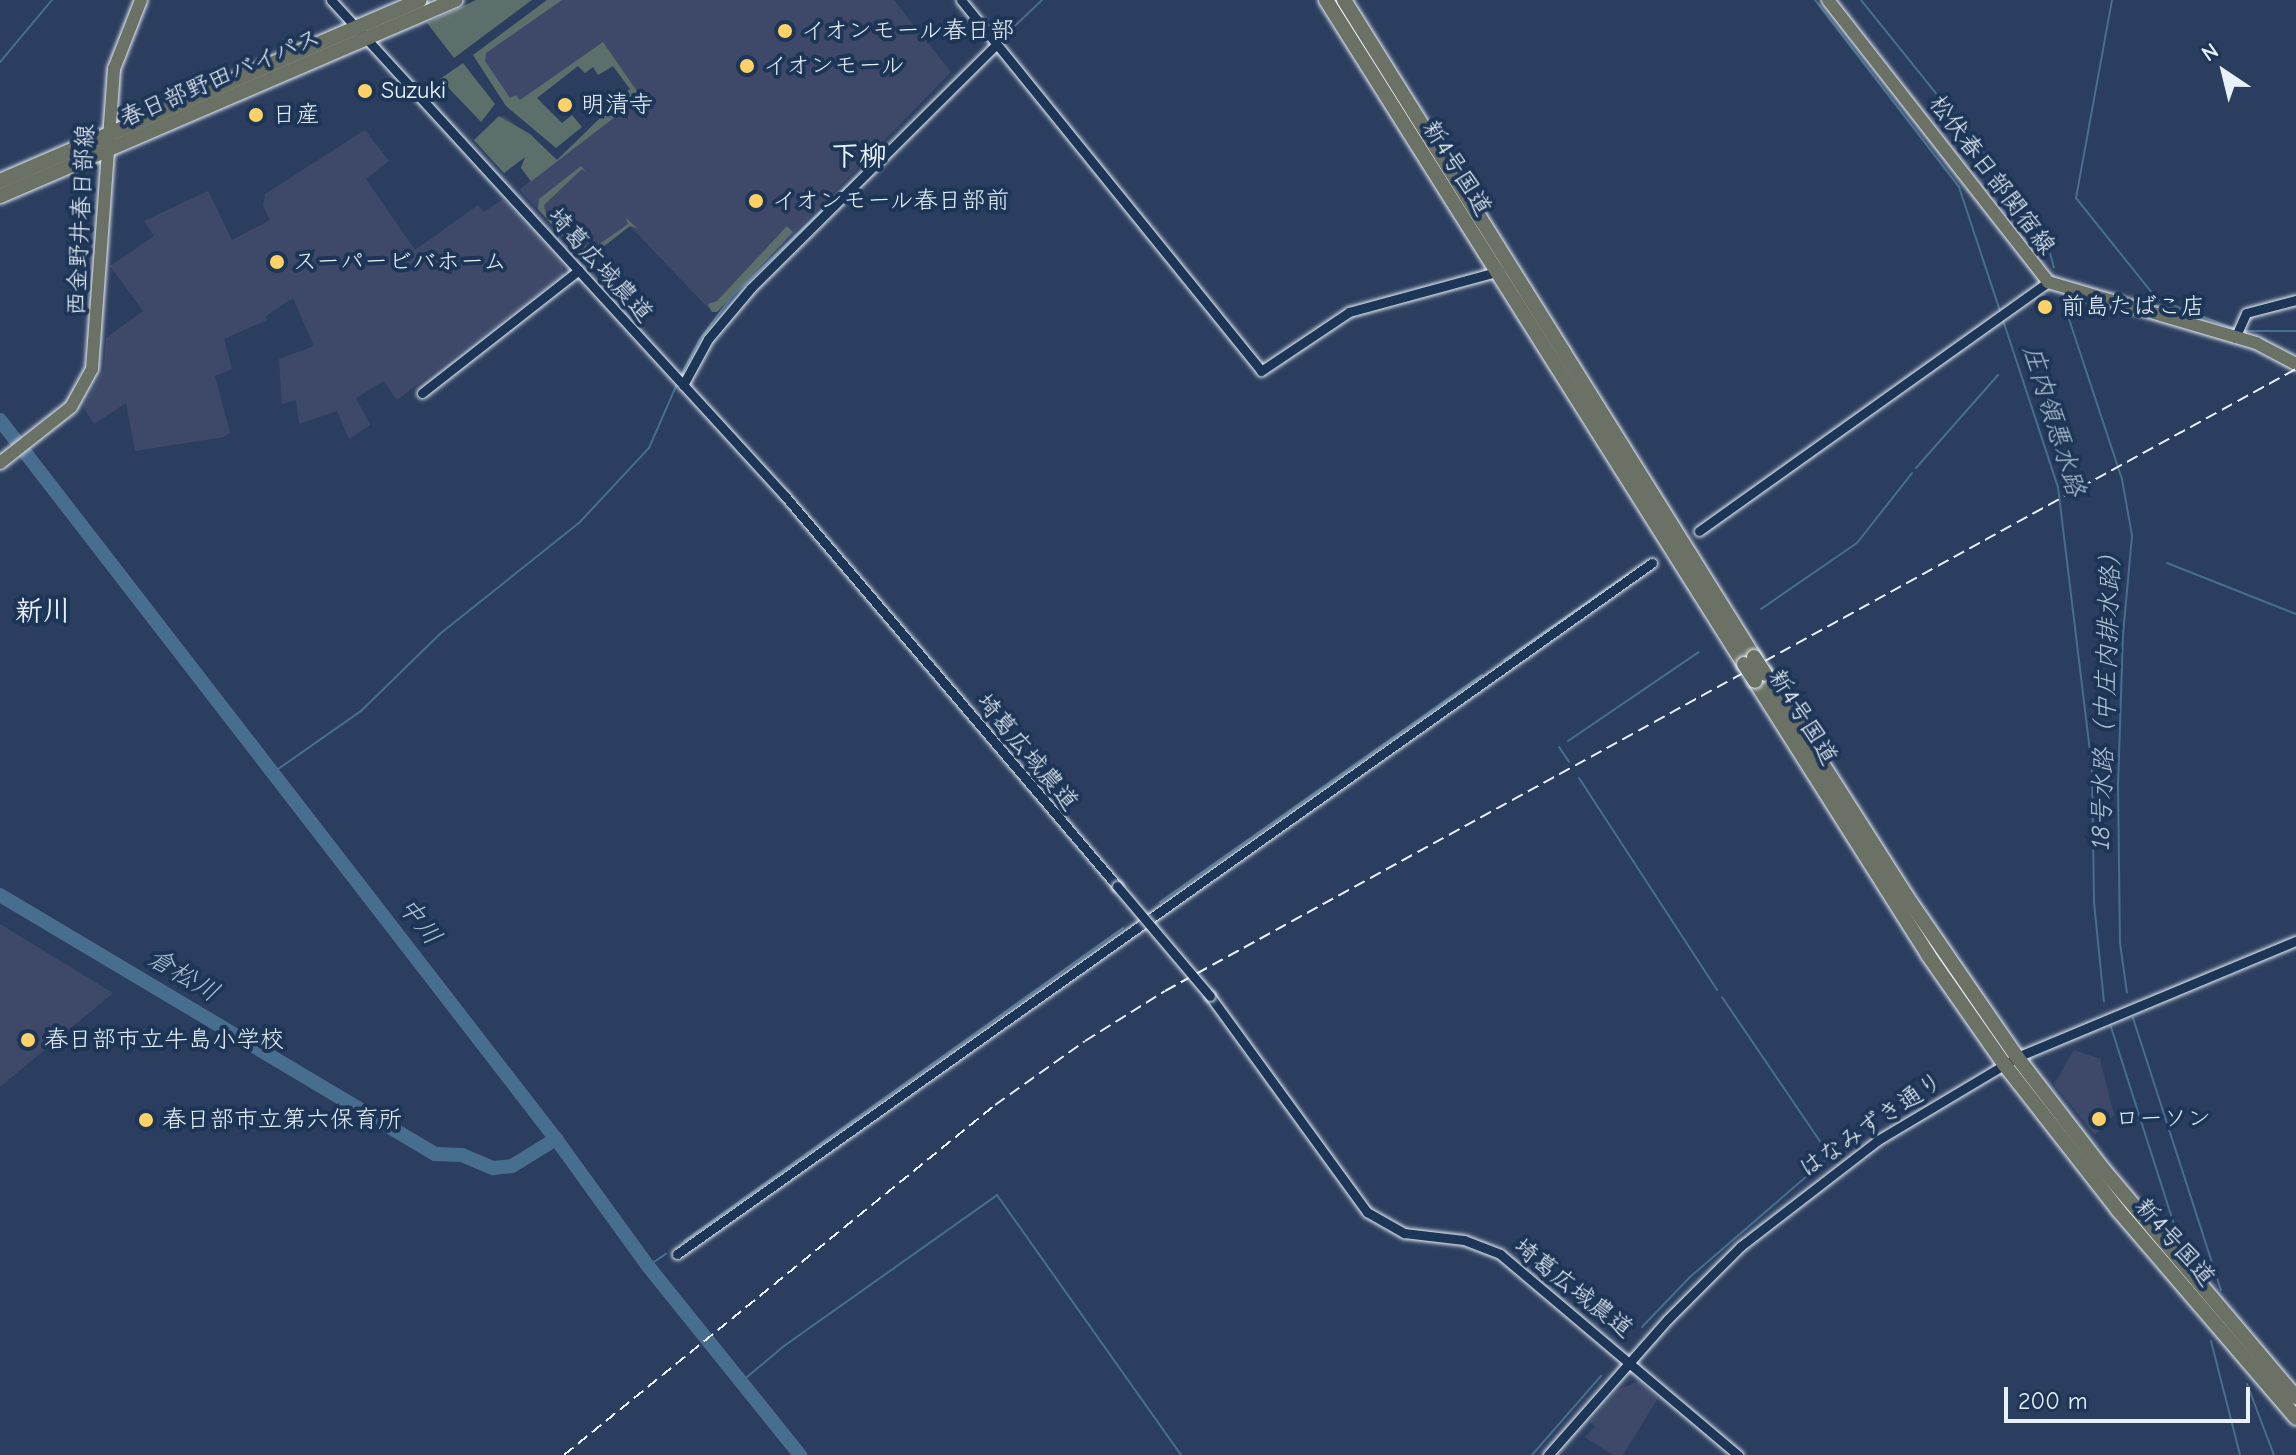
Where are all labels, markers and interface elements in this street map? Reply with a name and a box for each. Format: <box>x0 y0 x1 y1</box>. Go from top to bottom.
place label: イオンモール春日部 <box>801 17 1017 45</box>
marker: イオンモール春日部 <box>776 22 794 40</box>
street label: 春日部野田バイパス <box>115 23 325 133</box>
north arrow <box>2184 32 2264 112</box>
text: N <box>2197 38 2224 67</box>
place label: イオンモール <box>763 52 907 80</box>
marker: イオンモール <box>738 57 756 75</box>
place label: Suzuki <box>381 77 446 105</box>
marker: Suzuki <box>356 82 374 100</box>
street label: 松伏春日部関宿線 <box>1923 90 2061 260</box>
place label: 明清寺 <box>581 91 653 119</box>
marker: 明清寺 <box>556 96 574 114</box>
place label: 日産 <box>272 101 320 129</box>
marker: 日産 <box>247 106 265 124</box>
street label: 新4号国道 <box>1416 115 1498 221</box>
street label: 西金野井春日部線 <box>62 123 100 317</box>
district label: 下柳 <box>831 139 887 173</box>
place label: イオンモール春日部前 <box>772 187 1012 215</box>
marker: イオンモール春日部前 <box>747 192 765 210</box>
street label: 埼葛広域農道 <box>541 202 659 328</box>
place label: スーパービバホーム <box>293 248 508 276</box>
marker: スーパービバホーム <box>268 253 286 271</box>
place label: 前島たばこ店 <box>2061 293 2205 321</box>
marker: 前島たばこ店 <box>2036 298 2054 316</box>
water label: 庄内領悪水路 <box>2015 342 2091 500</box>
water label: 18号水路（中庄内排水路） <box>2086 540 2128 850</box>
district label: 新川 <box>15 594 71 628</box>
street label: 新4号国道 <box>1762 664 1844 770</box>
street label: 埼葛広域農道 <box>970 688 1084 816</box>
water label: 中川 <box>391 892 447 952</box>
water label: 倉松川 <box>142 943 224 1009</box>
place label: 春日部市立牛島小学校 <box>44 1026 284 1054</box>
marker: 春日部市立牛島小学校 <box>19 1031 37 1049</box>
street label: はなみずき通り <box>1793 1066 1949 1184</box>
place label: ローソン <box>2115 1105 2211 1133</box>
place label: 春日部市立第六保育所 <box>162 1106 402 1134</box>
marker: ローソン <box>2090 1110 2108 1128</box>
marker: 春日部市立第六保育所 <box>137 1111 155 1129</box>
street label: 新4号国道 <box>2129 1192 2221 1292</box>
street label: 埼葛広域農道 <box>1507 1232 1639 1344</box>
scale bar <box>2008 1371 2254 1421</box>
text: 200 m <box>2018 1387 2088 1415</box>

